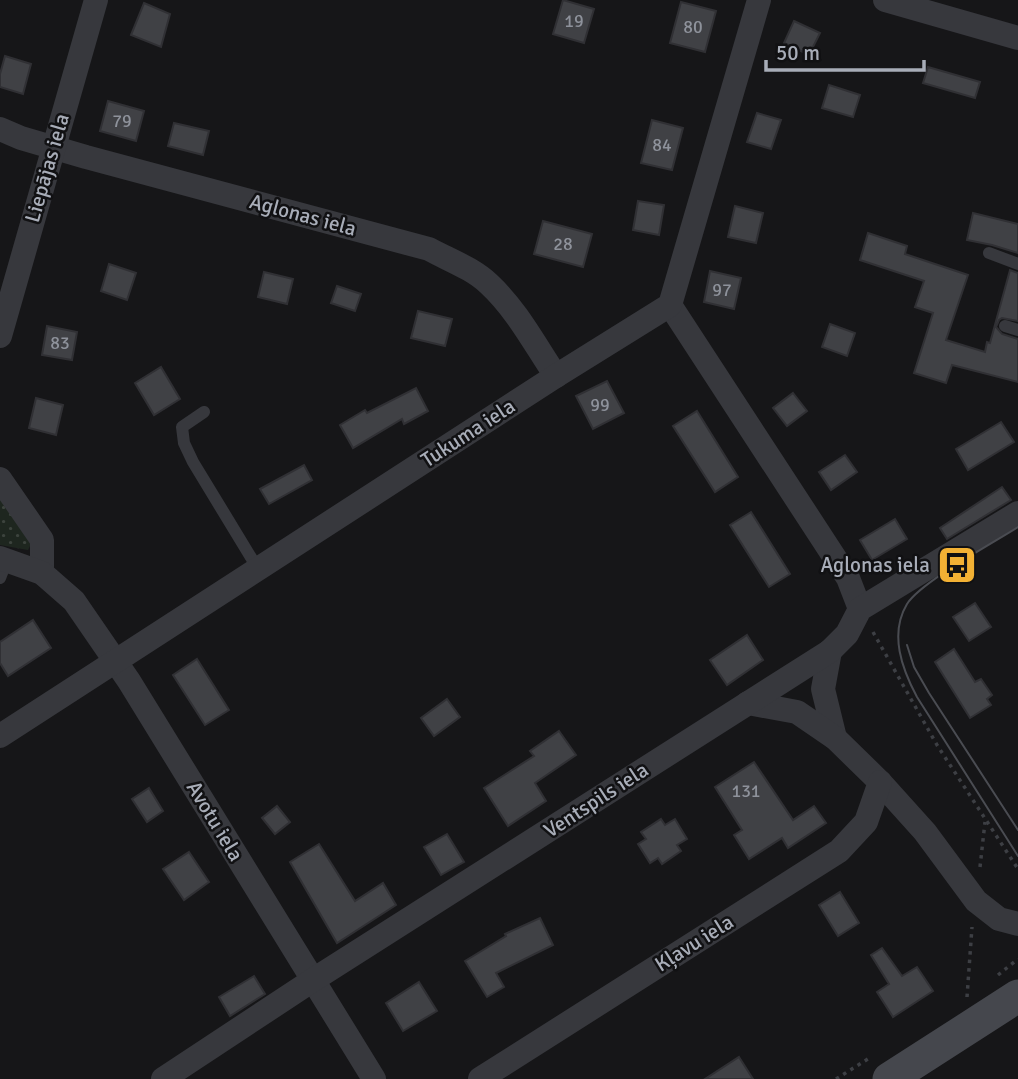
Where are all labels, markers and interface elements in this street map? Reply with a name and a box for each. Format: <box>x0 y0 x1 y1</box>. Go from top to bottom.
house number: 19 <box>564 10 584 32</box>
house number: 80 <box>683 16 703 38</box>
scale bar <box>766 28 923 72</box>
text: 50 m <box>776 40 820 66</box>
house number: 79 <box>112 110 132 132</box>
street label: Liepājas iela <box>19 111 75 225</box>
house number: 84 <box>652 134 672 156</box>
street label: Aglonas iela <box>247 188 359 242</box>
house number: 28 <box>553 233 573 255</box>
house number: 97 <box>712 279 732 301</box>
house number: 83 <box>50 332 70 354</box>
street label: Tukuma iela <box>416 393 520 473</box>
house number: 99 <box>590 394 610 416</box>
bus stop icon: Aglonas iela <box>936 544 978 586</box>
place label: Aglonas iela <box>820 552 930 578</box>
street label: Ventspils iela <box>539 757 653 843</box>
street label: Avotu iela <box>181 776 249 866</box>
house number: 131 <box>731 780 761 802</box>
street label: Kļavu iela <box>650 909 738 977</box>

